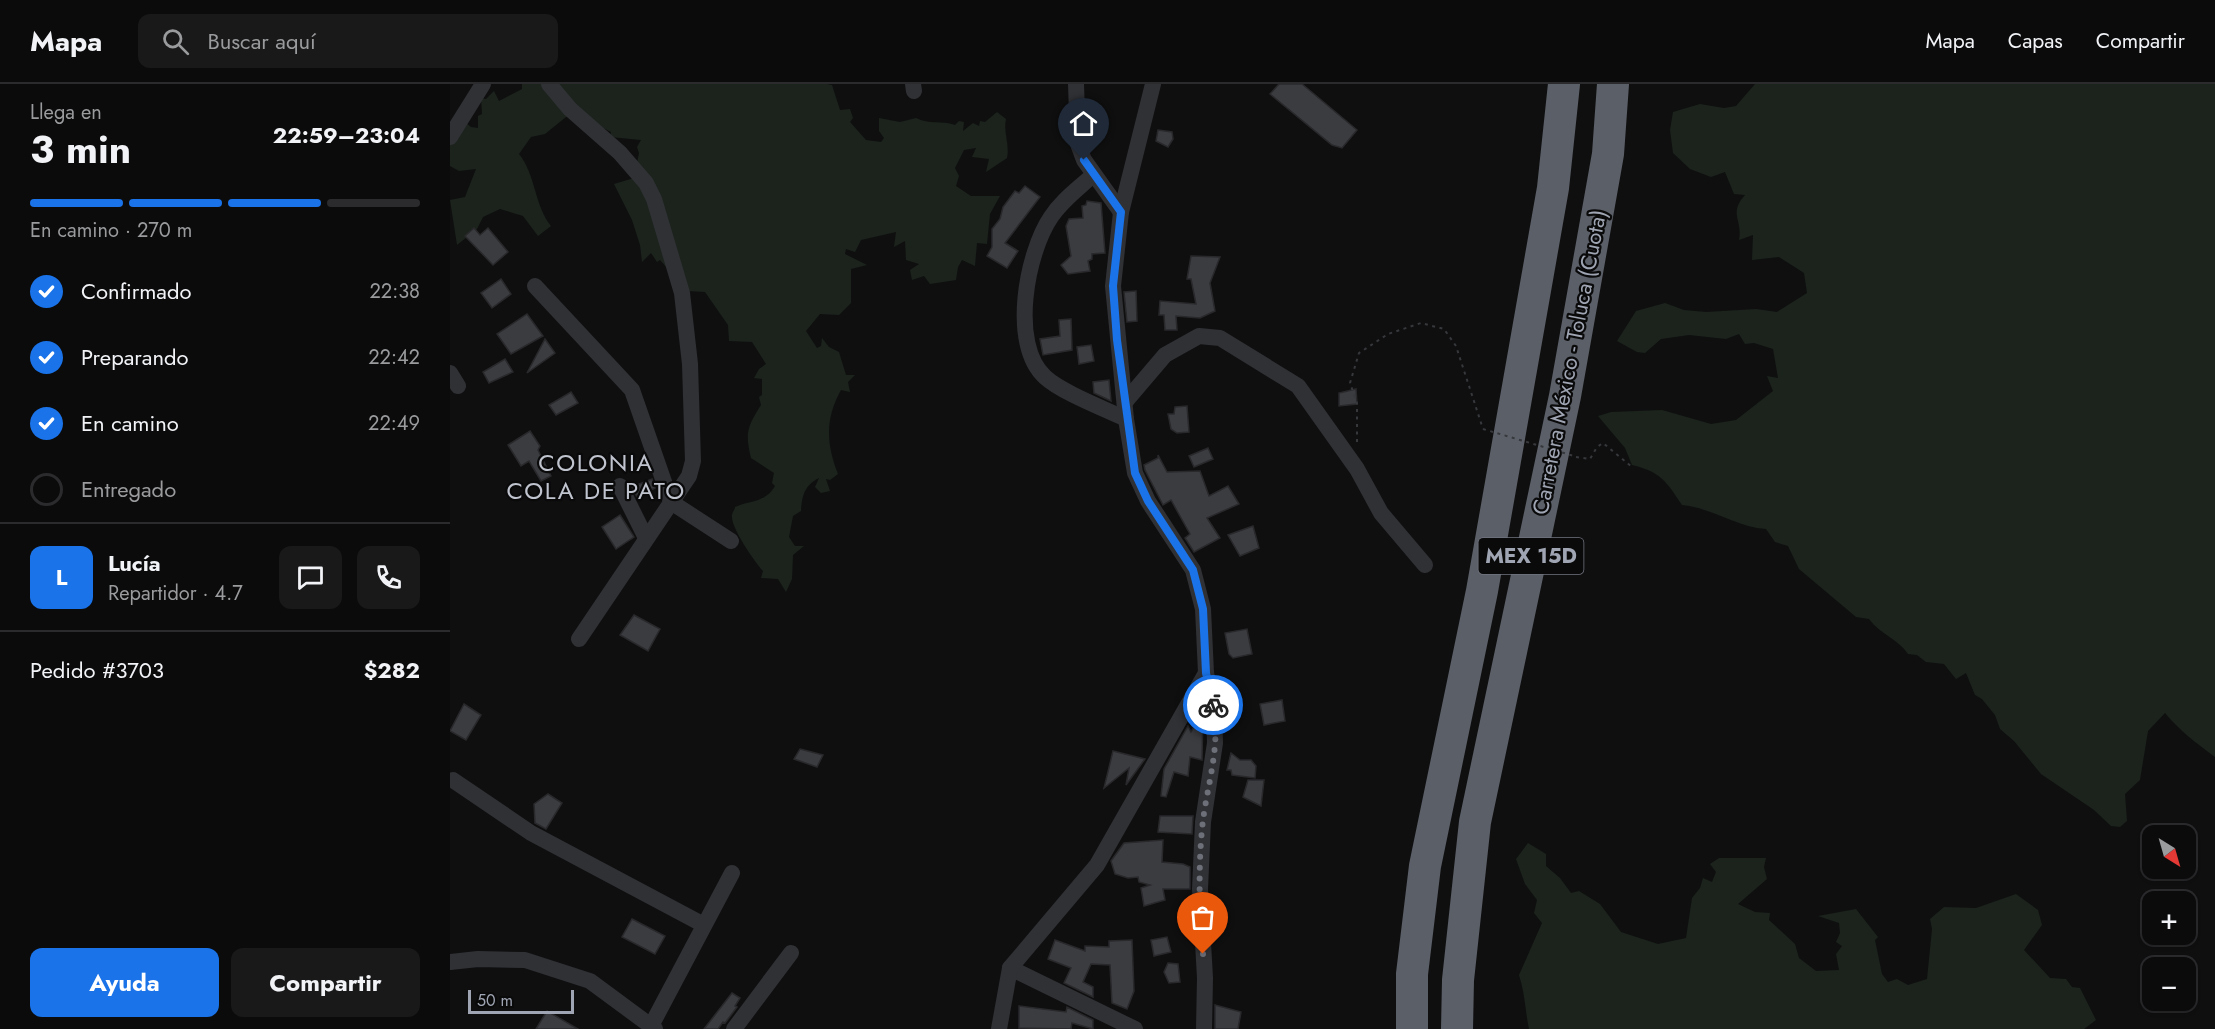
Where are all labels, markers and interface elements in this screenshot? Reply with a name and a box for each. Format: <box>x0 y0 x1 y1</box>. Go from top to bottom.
search box <box>138 14 558 68</box>
text: Mapa <box>30 21 102 62</box>
icon: search <box>159 25 192 58</box>
text: Buscar aquí <box>207 25 316 57</box>
text: Mapa <box>1926 26 1975 56</box>
text: Capas <box>2008 26 2063 56</box>
text: Compartir <box>2096 26 2185 56</box>
text: Llega en <box>30 98 102 127</box>
pin <box>1058 98 1109 160</box>
icon: home <box>1067 107 1100 140</box>
text: 22:59–23:04 <box>273 119 420 151</box>
text: 3 min <box>30 121 131 178</box>
street label: Carretera México - Toluca (Cuota) <box>1524 207 1614 517</box>
text: En camino · 270 m <box>30 216 192 245</box>
icon: check <box>30 275 63 308</box>
text: Confirmado <box>81 275 191 307</box>
text: 22:38 <box>369 277 420 306</box>
icon: check <box>30 341 63 374</box>
text: Preparando <box>81 341 189 373</box>
text: 22:42 <box>368 343 420 372</box>
icon: check <box>30 407 63 440</box>
text: En camino <box>81 407 179 439</box>
text: 22:49 <box>368 409 420 438</box>
district label: COLONIA COLA DE PATO <box>506 445 686 508</box>
text: Entregado <box>81 473 176 505</box>
road number: MEX 15D <box>1478 538 1584 574</box>
button: chat <box>279 546 342 609</box>
button: phone <box>357 546 420 609</box>
text: Lucía <box>108 547 161 579</box>
text: L <box>56 561 67 593</box>
text: Repartidor · 4.7 <box>108 579 243 608</box>
text: Pedido #3703 <box>30 654 164 686</box>
text: $282 <box>364 654 420 686</box>
courier <box>1183 675 1243 735</box>
icon: bike <box>1197 689 1230 722</box>
north arrow <box>2142 825 2196 879</box>
map controls <box>2142 825 2196 1011</box>
button: + <box>2142 891 2196 945</box>
pin <box>1177 892 1228 954</box>
icon: bag <box>1186 901 1219 934</box>
button: Ayuda <box>30 948 219 1017</box>
button: Compartir <box>231 948 420 1017</box>
button: − <box>2142 957 2196 1011</box>
scale bar <box>468 987 574 1014</box>
text: 50 m <box>477 989 513 1012</box>

